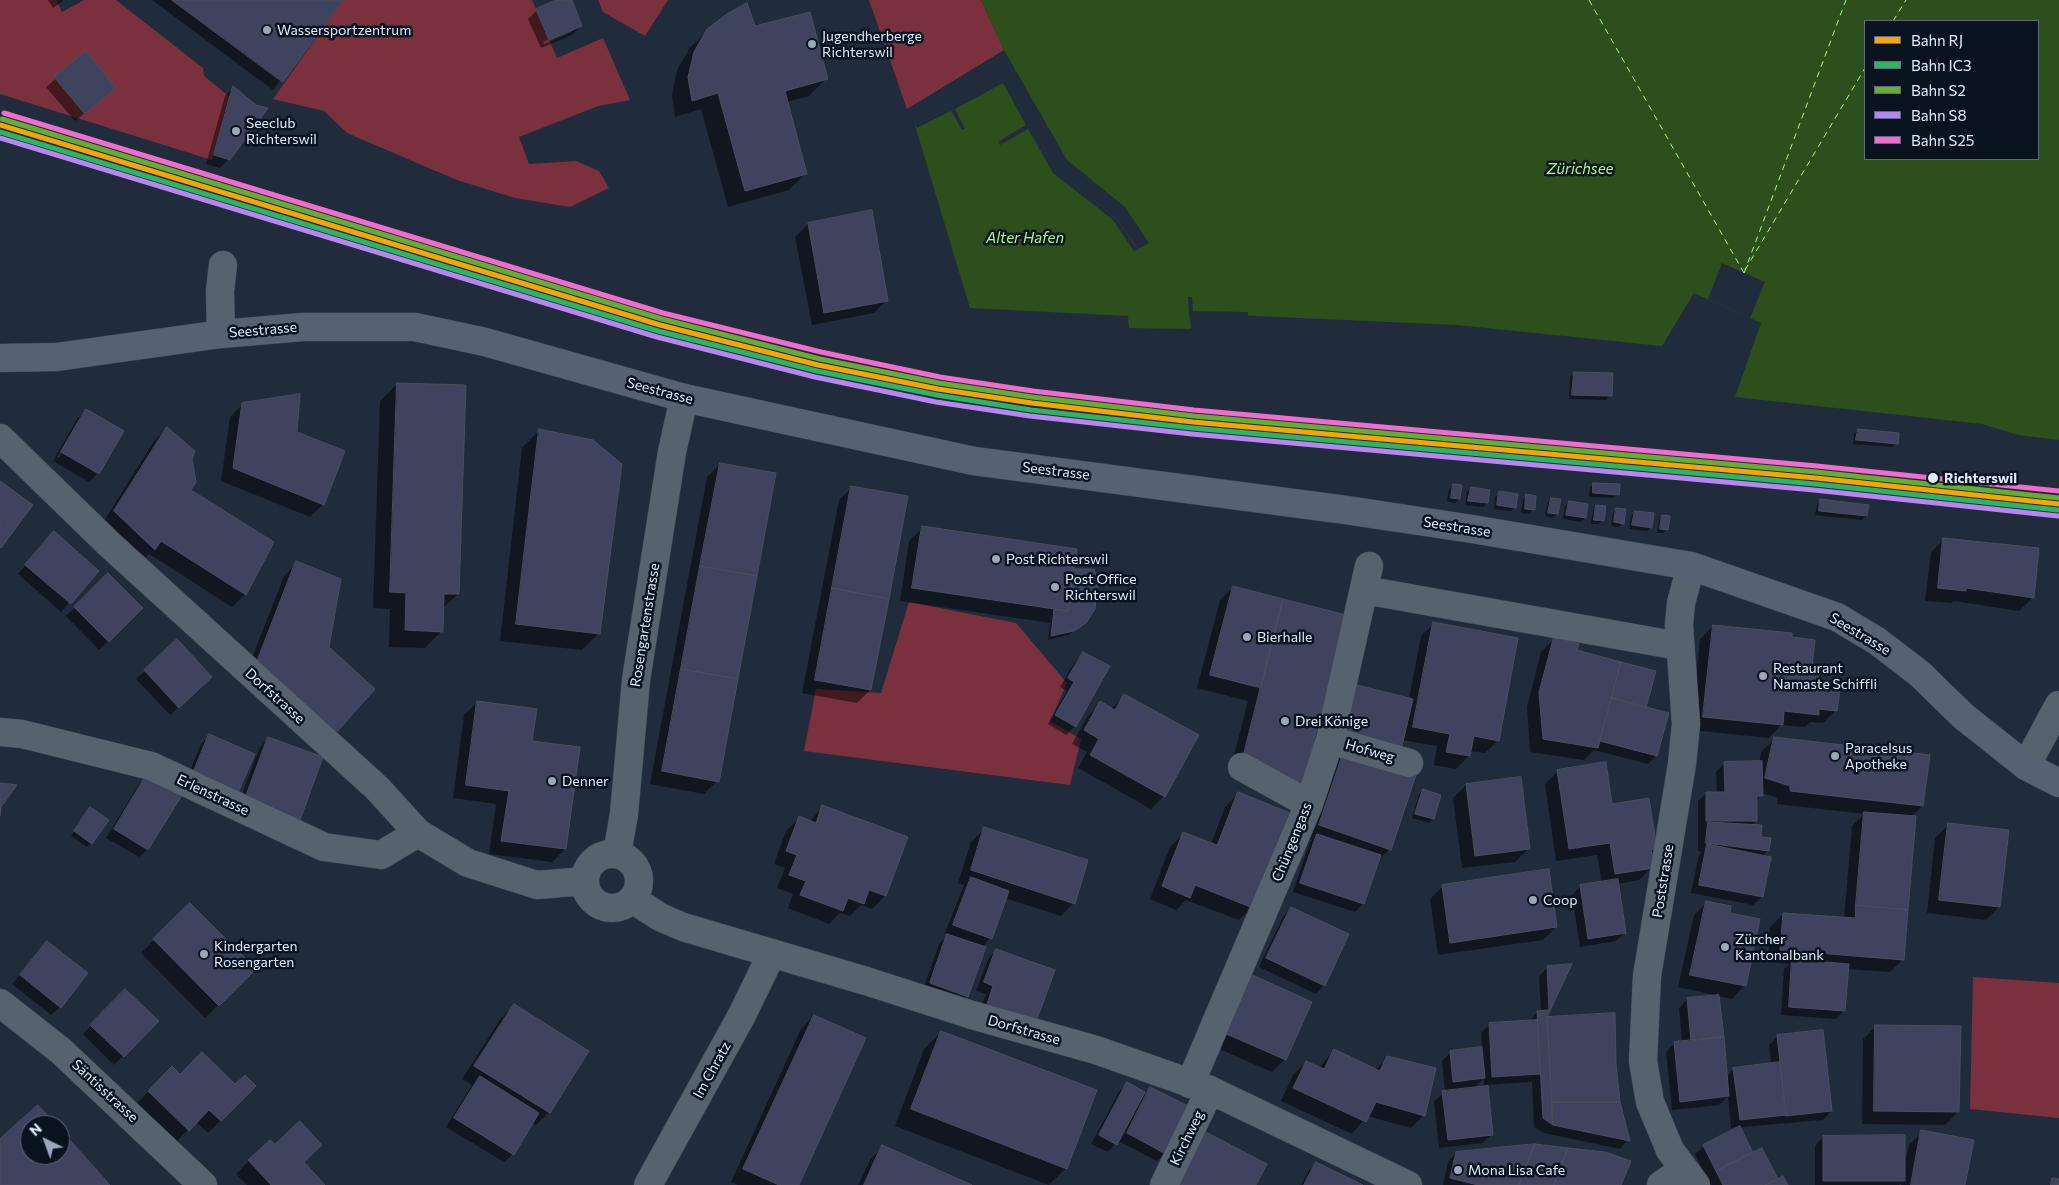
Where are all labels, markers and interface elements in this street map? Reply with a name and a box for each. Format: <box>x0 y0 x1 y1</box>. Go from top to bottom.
legend <box>1864 20 2039 160</box>
place label: Wassersportzentrum <box>277 22 411 38</box>
marker: Wassersportzentrum <box>261 24 273 36</box>
place label: Jugendherberge Richterswil <box>822 28 922 60</box>
text: Bahn RJ <box>1911 31 1963 49</box>
marker: Jugendherberge Richterswil <box>806 38 818 50</box>
text: Bahn IC3 <box>1911 56 1972 74</box>
text: Bahn S2 <box>1911 81 1966 99</box>
text: Bahn S8 <box>1911 106 1967 124</box>
place label: Seeclub Richterswil <box>246 115 317 148</box>
marker: Seeclub Richterswil <box>230 125 242 137</box>
text: Bahn S25 <box>1911 131 1974 149</box>
water label: Zürichsee <box>1547 160 1613 178</box>
water label: Alter Hafen <box>986 229 1064 247</box>
street label: Seestrasse <box>228 319 298 341</box>
street label: Seestrasse <box>625 374 695 408</box>
street label: Seestrasse <box>1021 459 1091 483</box>
place label: Richterswil <box>1944 470 2017 486</box>
marker: Richterswil <box>1926 471 1940 485</box>
street label: Seestrasse <box>1422 513 1492 541</box>
place label: Post Richterswil <box>1006 551 1108 567</box>
marker: Post Richterswil <box>990 553 1002 565</box>
street label: Rosengartenstrasse <box>627 562 663 688</box>
place label: Post Office Richterswil <box>1065 571 1137 604</box>
marker: Post Office Richterswil <box>1049 581 1061 593</box>
street label: Seestrasse <box>1827 609 1893 659</box>
place label: Bierhalle <box>1257 629 1312 645</box>
marker: Bierhalle <box>1241 631 1253 643</box>
place label: Restaurant Namaste Schiffli <box>1773 660 1877 692</box>
street label: Dorfstrasse <box>242 665 308 727</box>
marker: Restaurant Namaste Schiffli <box>1757 670 1769 682</box>
place label: Drei Könige <box>1295 713 1368 729</box>
marker: Drei Könige <box>1279 715 1291 727</box>
street label: Hofweg <box>1344 736 1396 766</box>
place label: Paracelsus Apotheke <box>1845 740 1912 772</box>
marker: Paracelsus Apotheke <box>1829 750 1841 762</box>
street label: Erlenstrasse <box>174 771 252 819</box>
place label: Denner <box>562 773 609 789</box>
marker: Denner <box>546 775 558 787</box>
street label: Chüngengass <box>1269 800 1315 884</box>
street label: Poststrasse <box>1649 843 1677 919</box>
place label: Coop <box>1543 892 1578 908</box>
marker: Coop <box>1527 894 1539 906</box>
place label: Zürcher Kantonalbank <box>1735 931 1824 964</box>
place label: Kindergarten Rosengarten <box>214 938 298 970</box>
marker: Zürcher Kantonalbank <box>1719 941 1731 953</box>
marker: Kindergarten Rosengarten <box>198 948 210 960</box>
street label: Dorfstrasse <box>986 1012 1062 1048</box>
street label: Im Chratz <box>690 1039 734 1101</box>
street label: Säntisstrasse <box>69 1056 141 1126</box>
street label: Kirchweg <box>1167 1108 1207 1168</box>
north arrow <box>20 1115 70 1165</box>
text: N <box>26 1119 45 1139</box>
place label: Mona Lisa Cafe <box>1468 1162 1565 1178</box>
marker: Mona Lisa Cafe <box>1452 1164 1464 1176</box>

